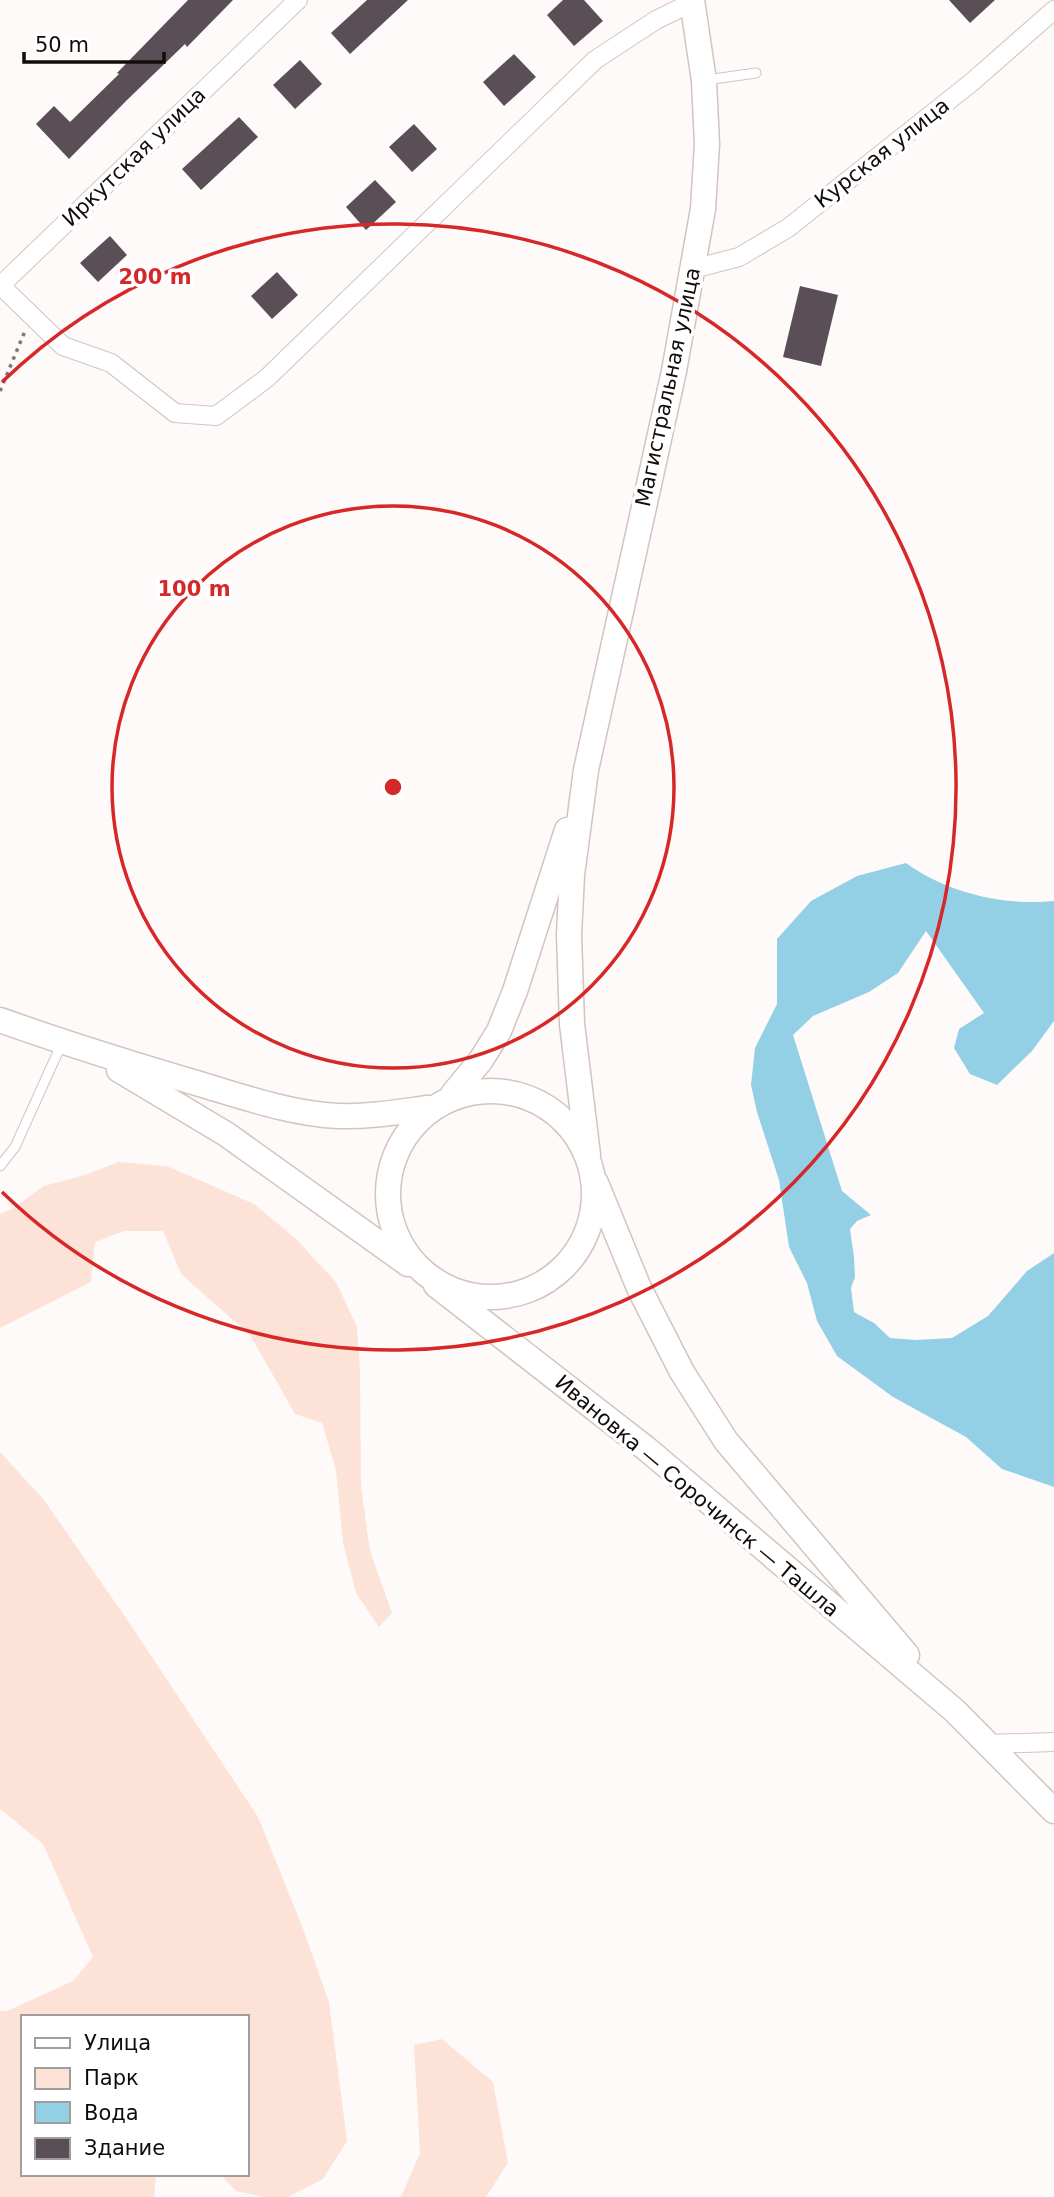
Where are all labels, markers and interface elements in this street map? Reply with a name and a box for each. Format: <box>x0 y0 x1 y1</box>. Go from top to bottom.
scale bar <box>24 21 164 65</box>
text: 50 m <box>35 33 89 57</box>
street label: Иркутская улица <box>58 83 210 231</box>
street label: Курская улица <box>810 93 954 213</box>
text: 200 m <box>118 265 192 289</box>
street label: Магистральная улица <box>631 265 705 509</box>
text: 100 m <box>157 577 231 601</box>
centre of rings <box>381 775 405 799</box>
street label: Ивановка — Сорочинск — Ташла <box>550 1370 844 1622</box>
legend <box>21 2015 248 2176</box>
text: Улица <box>84 2031 151 2055</box>
text: Парк <box>84 2066 139 2090</box>
text: Вода <box>84 2101 139 2125</box>
text: Здание <box>84 2136 165 2160</box>

